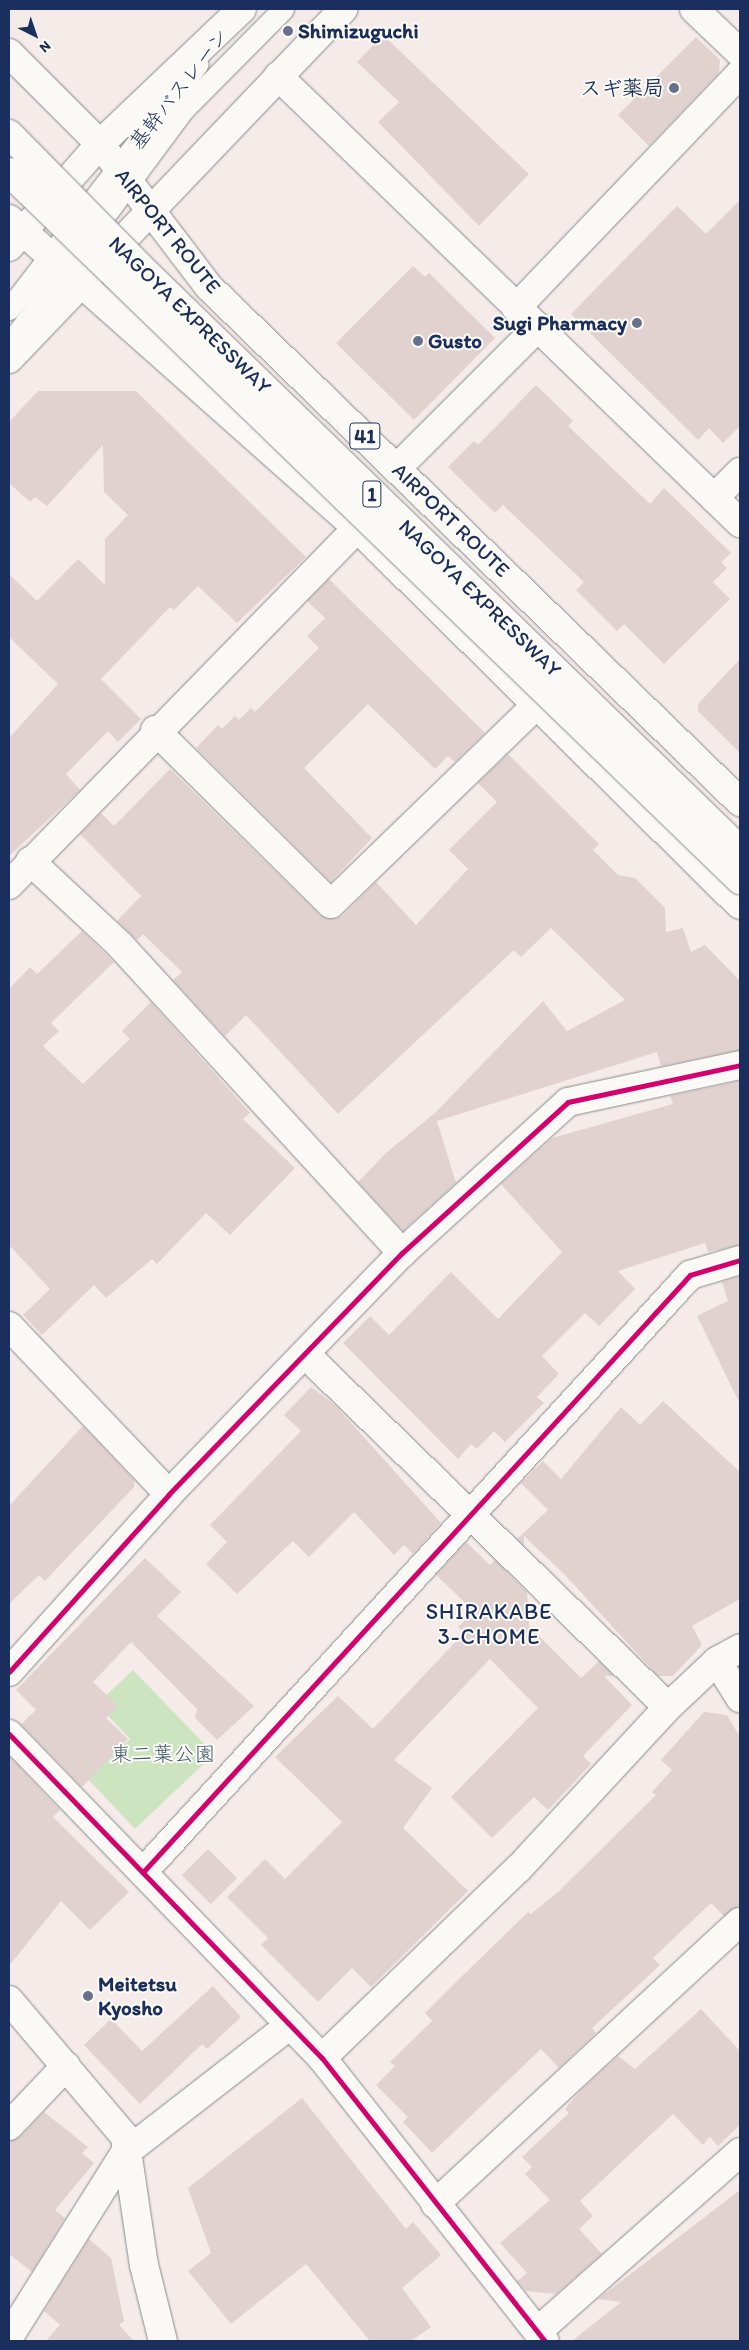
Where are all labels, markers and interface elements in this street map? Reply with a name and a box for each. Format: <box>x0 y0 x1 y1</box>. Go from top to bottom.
north arrow <box>10 10 60 60</box>
place label: Shimizuguchi <box>298 18 419 44</box>
street label: 基幹バスレーン <box>124 23 234 155</box>
marker: Shimizuguchi <box>282 25 294 37</box>
text: N <box>36 37 54 56</box>
place label: スギ薬局 <box>580 75 664 101</box>
marker: スギ薬局 <box>668 82 680 94</box>
street label: AIRPORT ROUTE <box>110 163 226 299</box>
street label: NAGOYA EXPRESSWAY <box>104 231 276 399</box>
place label: Sugi Pharmacy <box>493 310 627 336</box>
marker: Sugi Pharmacy <box>631 317 643 329</box>
place label: Gusto <box>428 328 482 354</box>
marker: Gusto <box>412 335 424 347</box>
road number: 41 <box>349 418 381 454</box>
street label: AIRPORT ROUTE <box>387 458 515 582</box>
road number: 1 <box>362 476 382 512</box>
street label: NAGOYA EXPRESSWAY <box>394 514 566 682</box>
district label: SHIRAKABE 3-CHOME <box>425 1598 553 1650</box>
park label: 東二葉公園 <box>111 1741 215 1767</box>
place label: Meitetsu Kyosho <box>98 1971 177 2021</box>
marker: Meitetsu Kyosho <box>82 1990 94 2002</box>

